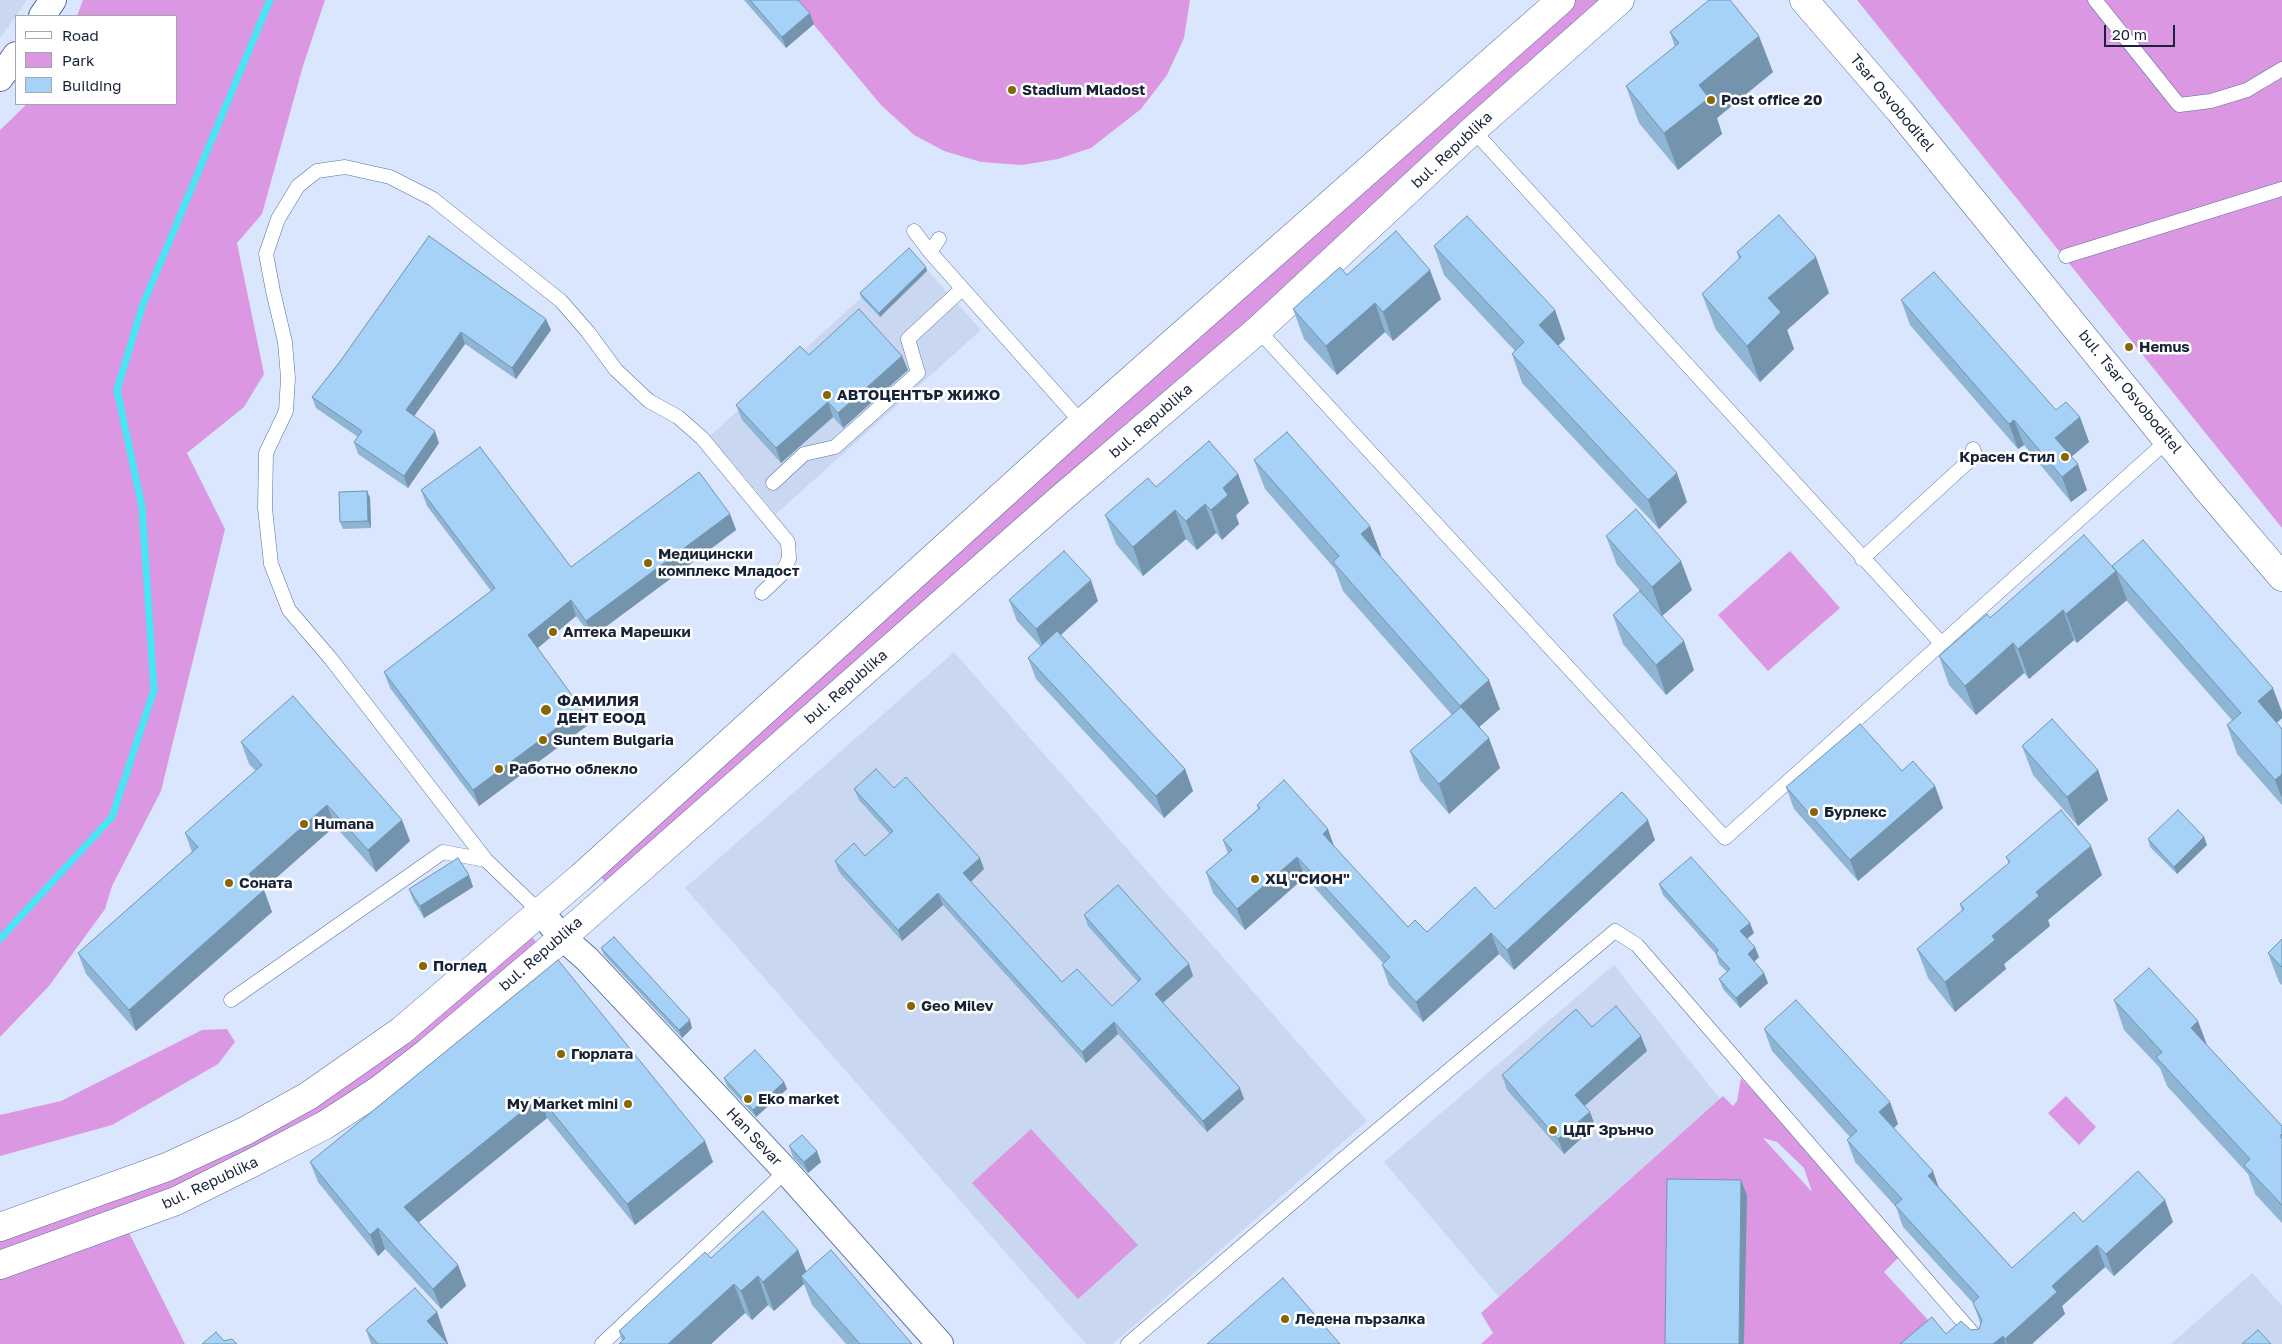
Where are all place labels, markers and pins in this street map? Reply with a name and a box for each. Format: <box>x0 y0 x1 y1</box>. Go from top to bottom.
place label: Stadium Mladost <box>1022 81 1145 99</box>
marker: Stadium Mladost <box>1006 84 1018 96</box>
place label: Post office 20 <box>1721 91 1822 109</box>
marker: Post office 20 <box>1705 94 1717 106</box>
place label: Hemus <box>2139 338 2190 356</box>
marker: Hemus <box>2123 341 2135 353</box>
place label: АВТОЦЕНТЪР ЖИЖО <box>837 386 1000 404</box>
marker: АВТОЦЕНТЪР ЖИЖО <box>821 389 833 401</box>
place label: Красен Стил <box>1959 448 2055 466</box>
marker: Красен Стил <box>2059 451 2071 463</box>
place label: Медицински комплекс Младост <box>658 545 799 580</box>
marker: Медицински комплекс Младост <box>642 557 654 569</box>
place label: Аптека Марешки <box>563 623 691 641</box>
marker: Аптека Марешки <box>547 626 559 638</box>
place label: ФАМИЛИЯ ДЕНТ ЕООД <box>557 692 646 727</box>
marker: ФАМИЛИЯ ДЕНТ ЕООД <box>539 703 553 717</box>
place label: Suntem Bulgaria <box>553 731 674 749</box>
marker: Suntem Bulgaria <box>537 734 549 746</box>
place label: Работно облекло <box>509 760 638 778</box>
marker: Работно облекло <box>493 763 505 775</box>
place label: Бурлекс <box>1824 803 1887 821</box>
marker: Бурлекс <box>1808 806 1820 818</box>
place label: Humana <box>314 815 374 833</box>
marker: Humana <box>298 818 310 830</box>
place label: ХЦ "СИОН" <box>1265 870 1350 888</box>
marker: ХЦ "СИОН" <box>1249 873 1261 885</box>
place label: Соната <box>239 874 292 892</box>
marker: Соната <box>223 877 235 889</box>
place label: Поглед <box>433 957 487 975</box>
marker: Поглед <box>417 960 429 972</box>
place label: Geo Milev <box>921 997 994 1015</box>
marker: Geo Milev <box>905 1000 917 1012</box>
place label: Гюрлата <box>571 1045 633 1063</box>
marker: Гюрлата <box>555 1048 567 1060</box>
place label: Eko market <box>758 1090 839 1108</box>
marker: Eko market <box>742 1093 754 1105</box>
place label: My Market mini <box>507 1095 618 1113</box>
marker: My Market mini <box>622 1098 634 1110</box>
place label: ЦДГ Зрънчо <box>1563 1121 1654 1139</box>
marker: ЦДГ Зрънчо <box>1547 1124 1559 1136</box>
place label: Ледена пързалка <box>1295 1310 1425 1328</box>
marker: Ледена пързалка <box>1279 1313 1291 1325</box>

